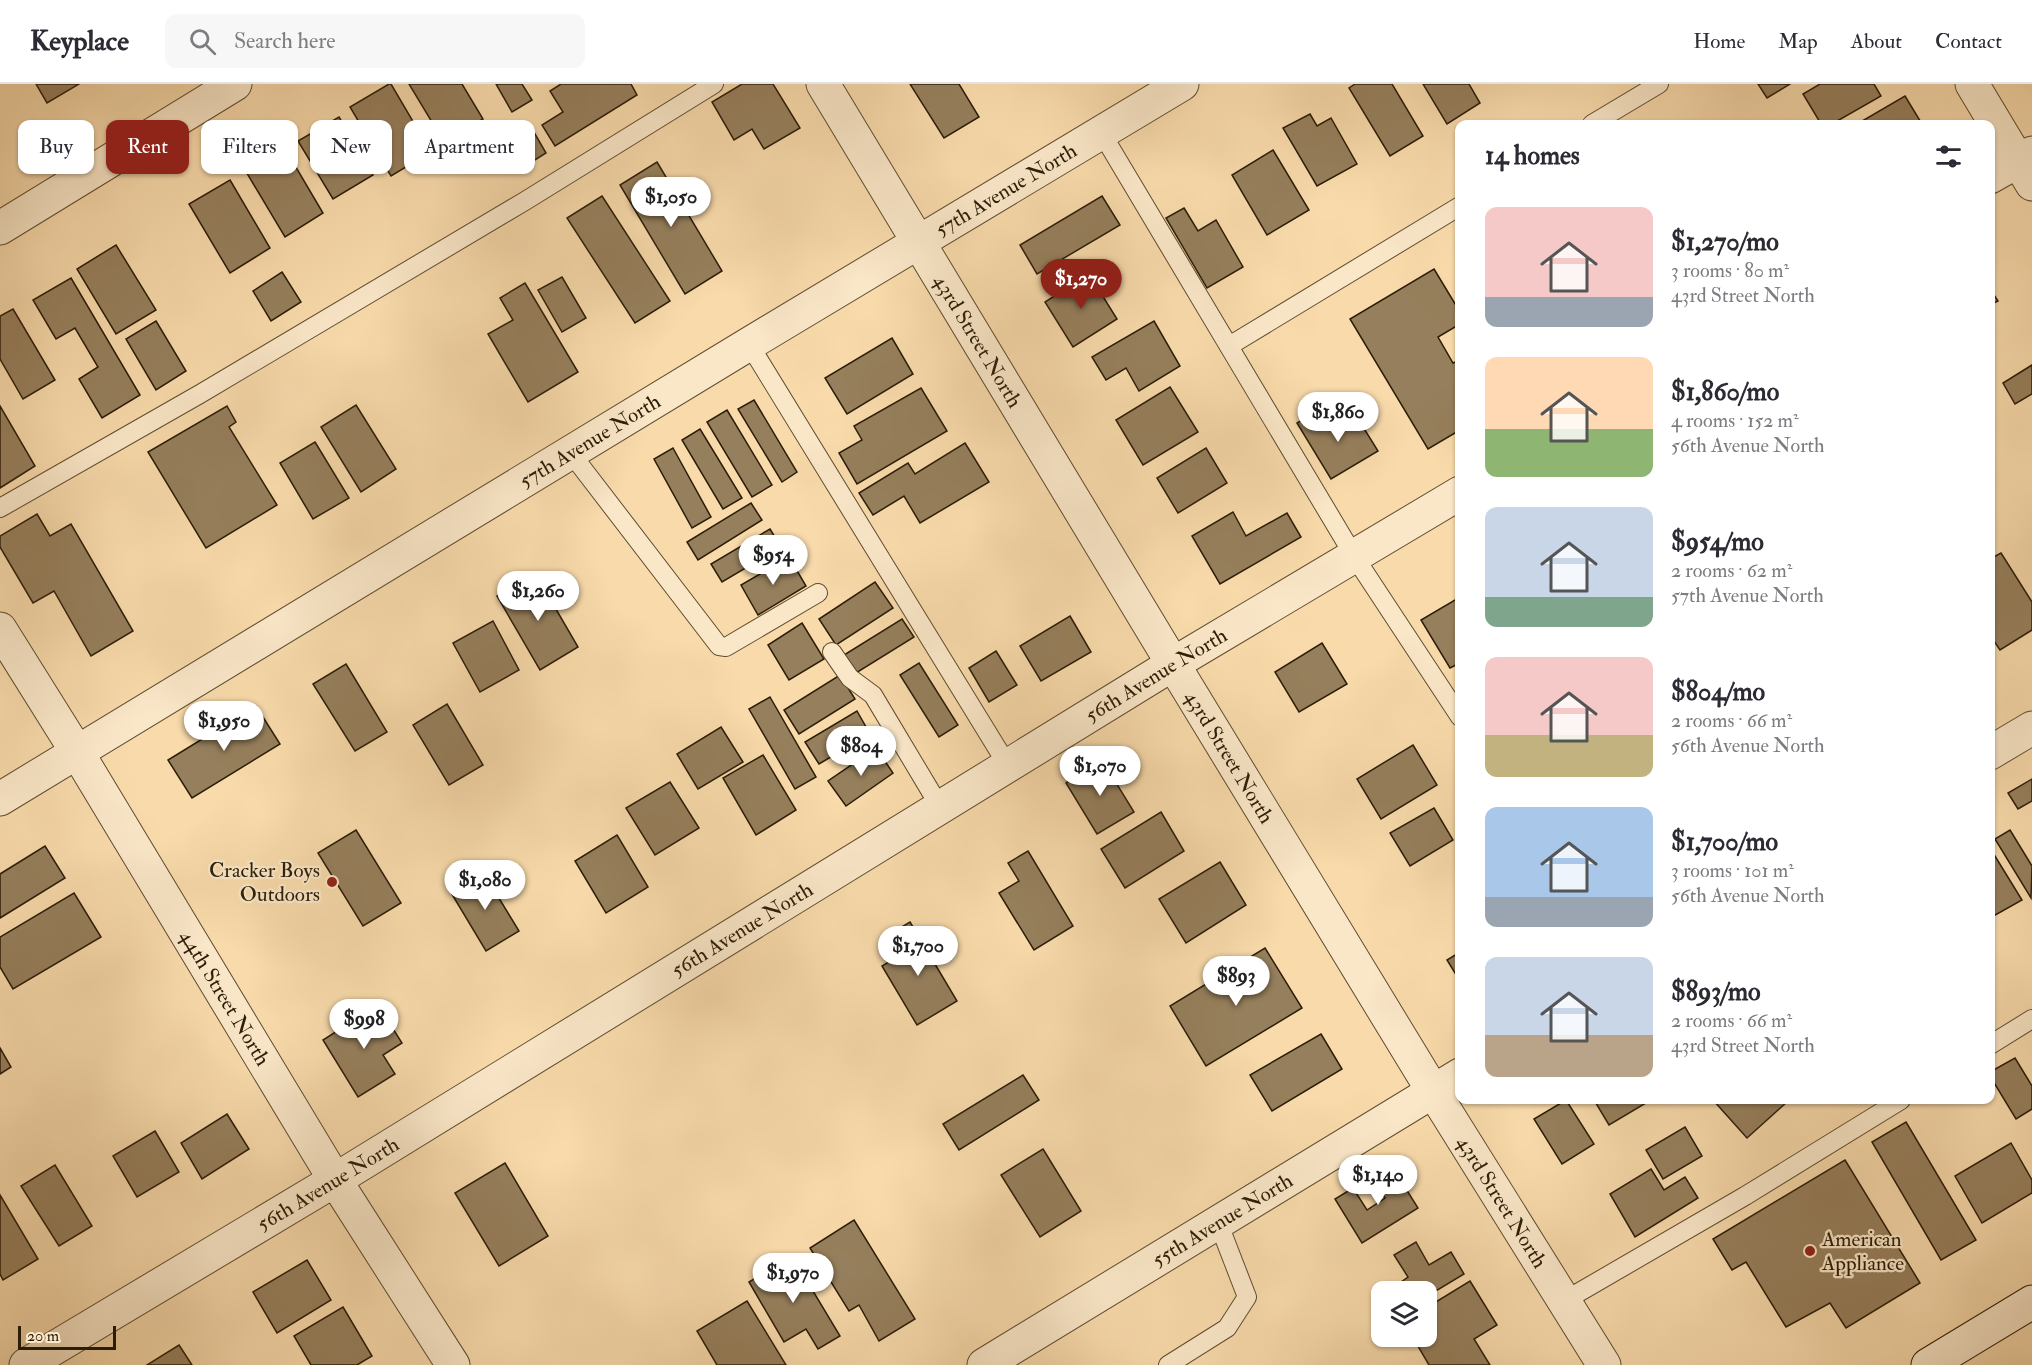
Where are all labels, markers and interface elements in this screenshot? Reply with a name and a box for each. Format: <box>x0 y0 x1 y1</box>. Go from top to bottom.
search box <box>165 14 585 68</box>
text: Keyplace <box>30 24 129 59</box>
icon: search <box>186 25 219 58</box>
text: Search here <box>234 27 336 55</box>
text: Home <box>1693 28 1745 55</box>
text: Map <box>1778 28 1818 55</box>
text: About <box>1851 28 1902 55</box>
text: Contact <box>1935 28 2002 55</box>
chip: Buy <box>18 120 94 174</box>
chip: Rent <box>106 120 189 174</box>
chip: Filters <box>201 120 298 174</box>
chip: New <box>310 120 392 174</box>
chip: Apartment <box>404 120 535 174</box>
street label: 57th Avenue North <box>930 137 1082 243</box>
text: 14 homes <box>1485 140 1580 172</box>
icon: filters <box>1932 140 1965 173</box>
pin: $1,050 <box>622 177 720 228</box>
text: $1,050 <box>645 184 697 209</box>
text: $1,270/mo <box>1671 226 1779 258</box>
icon: home <box>1533 231 1605 303</box>
text: 3 rooms · 80 m² <box>1671 258 1789 283</box>
pin: $1,270 <box>1032 259 1130 310</box>
text: $1,270 <box>1055 266 1107 291</box>
street label: 43rd Street North <box>927 269 1028 413</box>
text: 43rd Street North <box>1671 283 1815 308</box>
text: $1,860/mo <box>1671 376 1779 408</box>
icon: home <box>1533 381 1605 453</box>
street label: 57th Avenue North <box>514 388 666 494</box>
pin: $1,860 <box>1289 392 1387 443</box>
text: $1,860 <box>1312 399 1364 424</box>
text: 4 rooms · 152 m² <box>1671 408 1799 433</box>
text: 56th Avenue North <box>1671 433 1825 458</box>
text: $954/mo <box>1671 526 1764 558</box>
icon: home <box>1533 531 1605 603</box>
pin: $954 <box>737 535 809 586</box>
text: $954 <box>753 542 793 567</box>
text: 2 rooms · 62 m² <box>1671 558 1792 583</box>
pin: $1,260 <box>489 571 587 622</box>
text: $1,260 <box>511 578 565 603</box>
text: 57th Avenue North <box>1671 583 1824 608</box>
street label: 56th Avenue North <box>1080 622 1232 729</box>
text: $804/mo <box>1671 676 1765 708</box>
icon: home <box>1533 681 1605 753</box>
street label: 43rd Street North <box>1178 685 1280 829</box>
pin: $1,950 <box>175 701 273 752</box>
text: $1,950 <box>198 708 250 733</box>
text: 2 rooms · 66 m² <box>1671 708 1792 733</box>
pin: $804 <box>825 726 897 777</box>
text: $804 <box>840 733 882 758</box>
text: 56th Avenue North <box>1671 733 1825 758</box>
pin: $1,070 <box>1051 746 1149 797</box>
text: $1,070 <box>1074 753 1126 778</box>
text: $1,700/mo <box>1671 826 1778 858</box>
icon: home <box>1533 831 1605 903</box>
place label: Cracker Boys Outdoors <box>209 857 320 908</box>
text: 3 rooms · 101 m² <box>1671 858 1794 883</box>
pin: $1,080 <box>436 860 534 911</box>
text: $1,080 <box>458 867 512 892</box>
marker: Cracker Boys Outdoors <box>325 875 339 889</box>
street label: 56th Avenue North <box>666 876 818 984</box>
text: 56th Avenue North <box>1671 883 1825 908</box>
street label: 44th Street North <box>173 925 276 1071</box>
pin: $1,700 <box>869 926 967 977</box>
text: $1,700 <box>892 933 944 958</box>
pin: $893 <box>1200 956 1272 1007</box>
text: $893 <box>1217 963 1255 988</box>
text: $893/mo <box>1671 976 1761 1008</box>
icon: home <box>1533 981 1605 1053</box>
pin: $998 <box>328 999 400 1050</box>
text: $998 <box>343 1006 385 1031</box>
text: 2 rooms · 66 m² <box>1671 1008 1792 1033</box>
text: 43rd Street North <box>1671 1033 1815 1058</box>
street label: 56th Avenue North <box>252 1131 404 1238</box>
street label: 43rd Street North <box>1450 1131 1553 1273</box>
pin: $1,140 <box>1329 1155 1427 1206</box>
text: $1,140 <box>1352 1162 1404 1187</box>
street label: 55th Avenue North <box>1147 1167 1298 1273</box>
place label: American Appliance <box>1821 1226 1904 1277</box>
marker: American Appliance <box>1803 1244 1817 1258</box>
pin: $1,970 <box>744 1253 842 1304</box>
text: $1,970 <box>767 1260 819 1285</box>
map controls <box>1371 1281 1437 1347</box>
button: layers <box>1371 1281 1437 1347</box>
scale bar <box>18 1323 116 1350</box>
text: 20 m <box>27 1326 59 1346</box>

